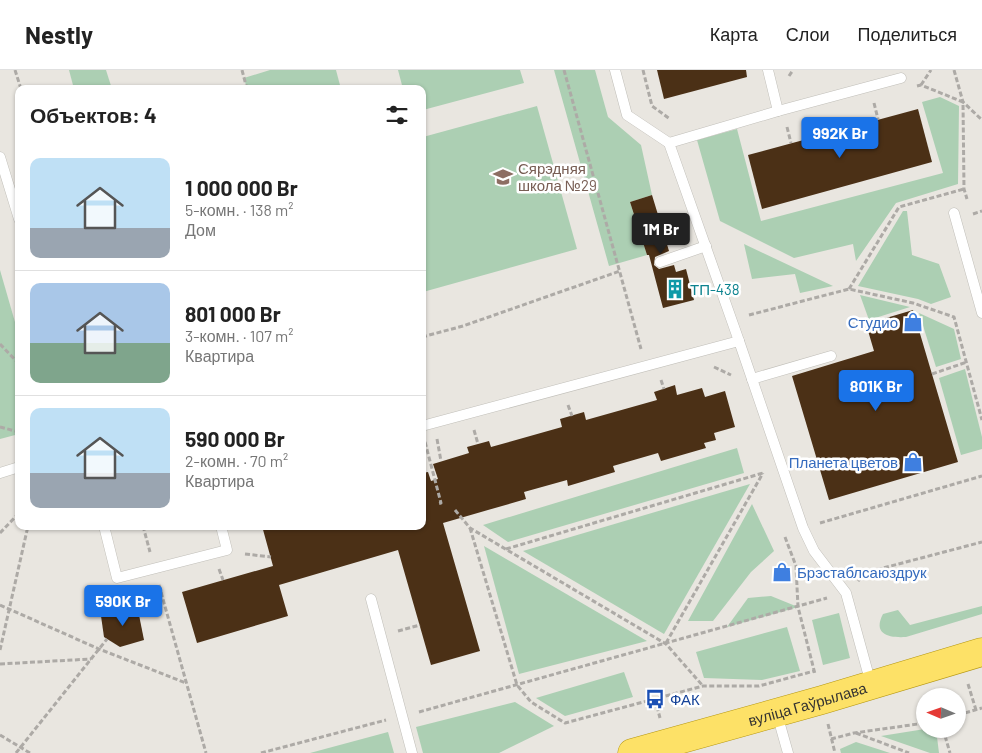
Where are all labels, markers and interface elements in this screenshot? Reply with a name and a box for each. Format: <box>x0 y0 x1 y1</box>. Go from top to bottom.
text: Nestly <box>25 20 93 49</box>
text: Карта <box>710 23 758 45</box>
text: Слои <box>786 23 830 45</box>
text: Поделиться <box>858 23 957 45</box>
icon: filters <box>383 101 411 129</box>
text: Объектов: 4 <box>30 102 157 127</box>
pin: 992K Br <box>794 116 886 159</box>
text: 992K Br <box>812 123 868 142</box>
place label: Сярэдняя школа №29 <box>518 159 597 194</box>
school or university icon: Сярэдняя школа №29 <box>492 166 514 188</box>
text: 1 000 000 Br <box>185 175 298 200</box>
icon: home <box>70 178 130 238</box>
text: 5-комн. · 138 m² <box>185 200 293 219</box>
pin: 1M Br <box>626 212 696 255</box>
text: 1M Br <box>643 219 679 238</box>
text: Дом <box>185 220 216 239</box>
building icon: ТП-438 <box>664 278 686 300</box>
place label: ТП-438 <box>690 280 740 298</box>
text: 801 000 Br <box>185 301 281 326</box>
icon: home <box>70 303 130 363</box>
shop icon: Студио <box>902 311 924 333</box>
place label: Студио <box>848 313 898 331</box>
text: 3-комн. · 107 m² <box>185 326 294 345</box>
text: Квартира <box>185 346 254 365</box>
pin: 801K Br <box>830 370 922 412</box>
text: 801K Br <box>850 376 902 395</box>
text: 590 000 Br <box>185 426 285 451</box>
icon: home <box>70 428 130 488</box>
text: 2-комн. · 70 m² <box>185 451 288 470</box>
shop icon: Планета цветов <box>902 451 924 473</box>
place label: Планета цветов <box>789 453 898 471</box>
text: Квартира <box>185 471 254 490</box>
shop icon: Брэстаблсаюздрук <box>771 561 793 583</box>
place label: Брэстаблсаюздрук <box>797 563 927 581</box>
pin: 590K Br <box>77 584 169 627</box>
text: 590K Br <box>95 591 151 610</box>
street label: вуліца Гаўрылава <box>746 678 869 729</box>
bus stop icon: ФАК <box>644 688 666 710</box>
north arrow <box>916 688 966 738</box>
map controls <box>916 688 966 738</box>
place label: ФАК <box>670 690 700 708</box>

